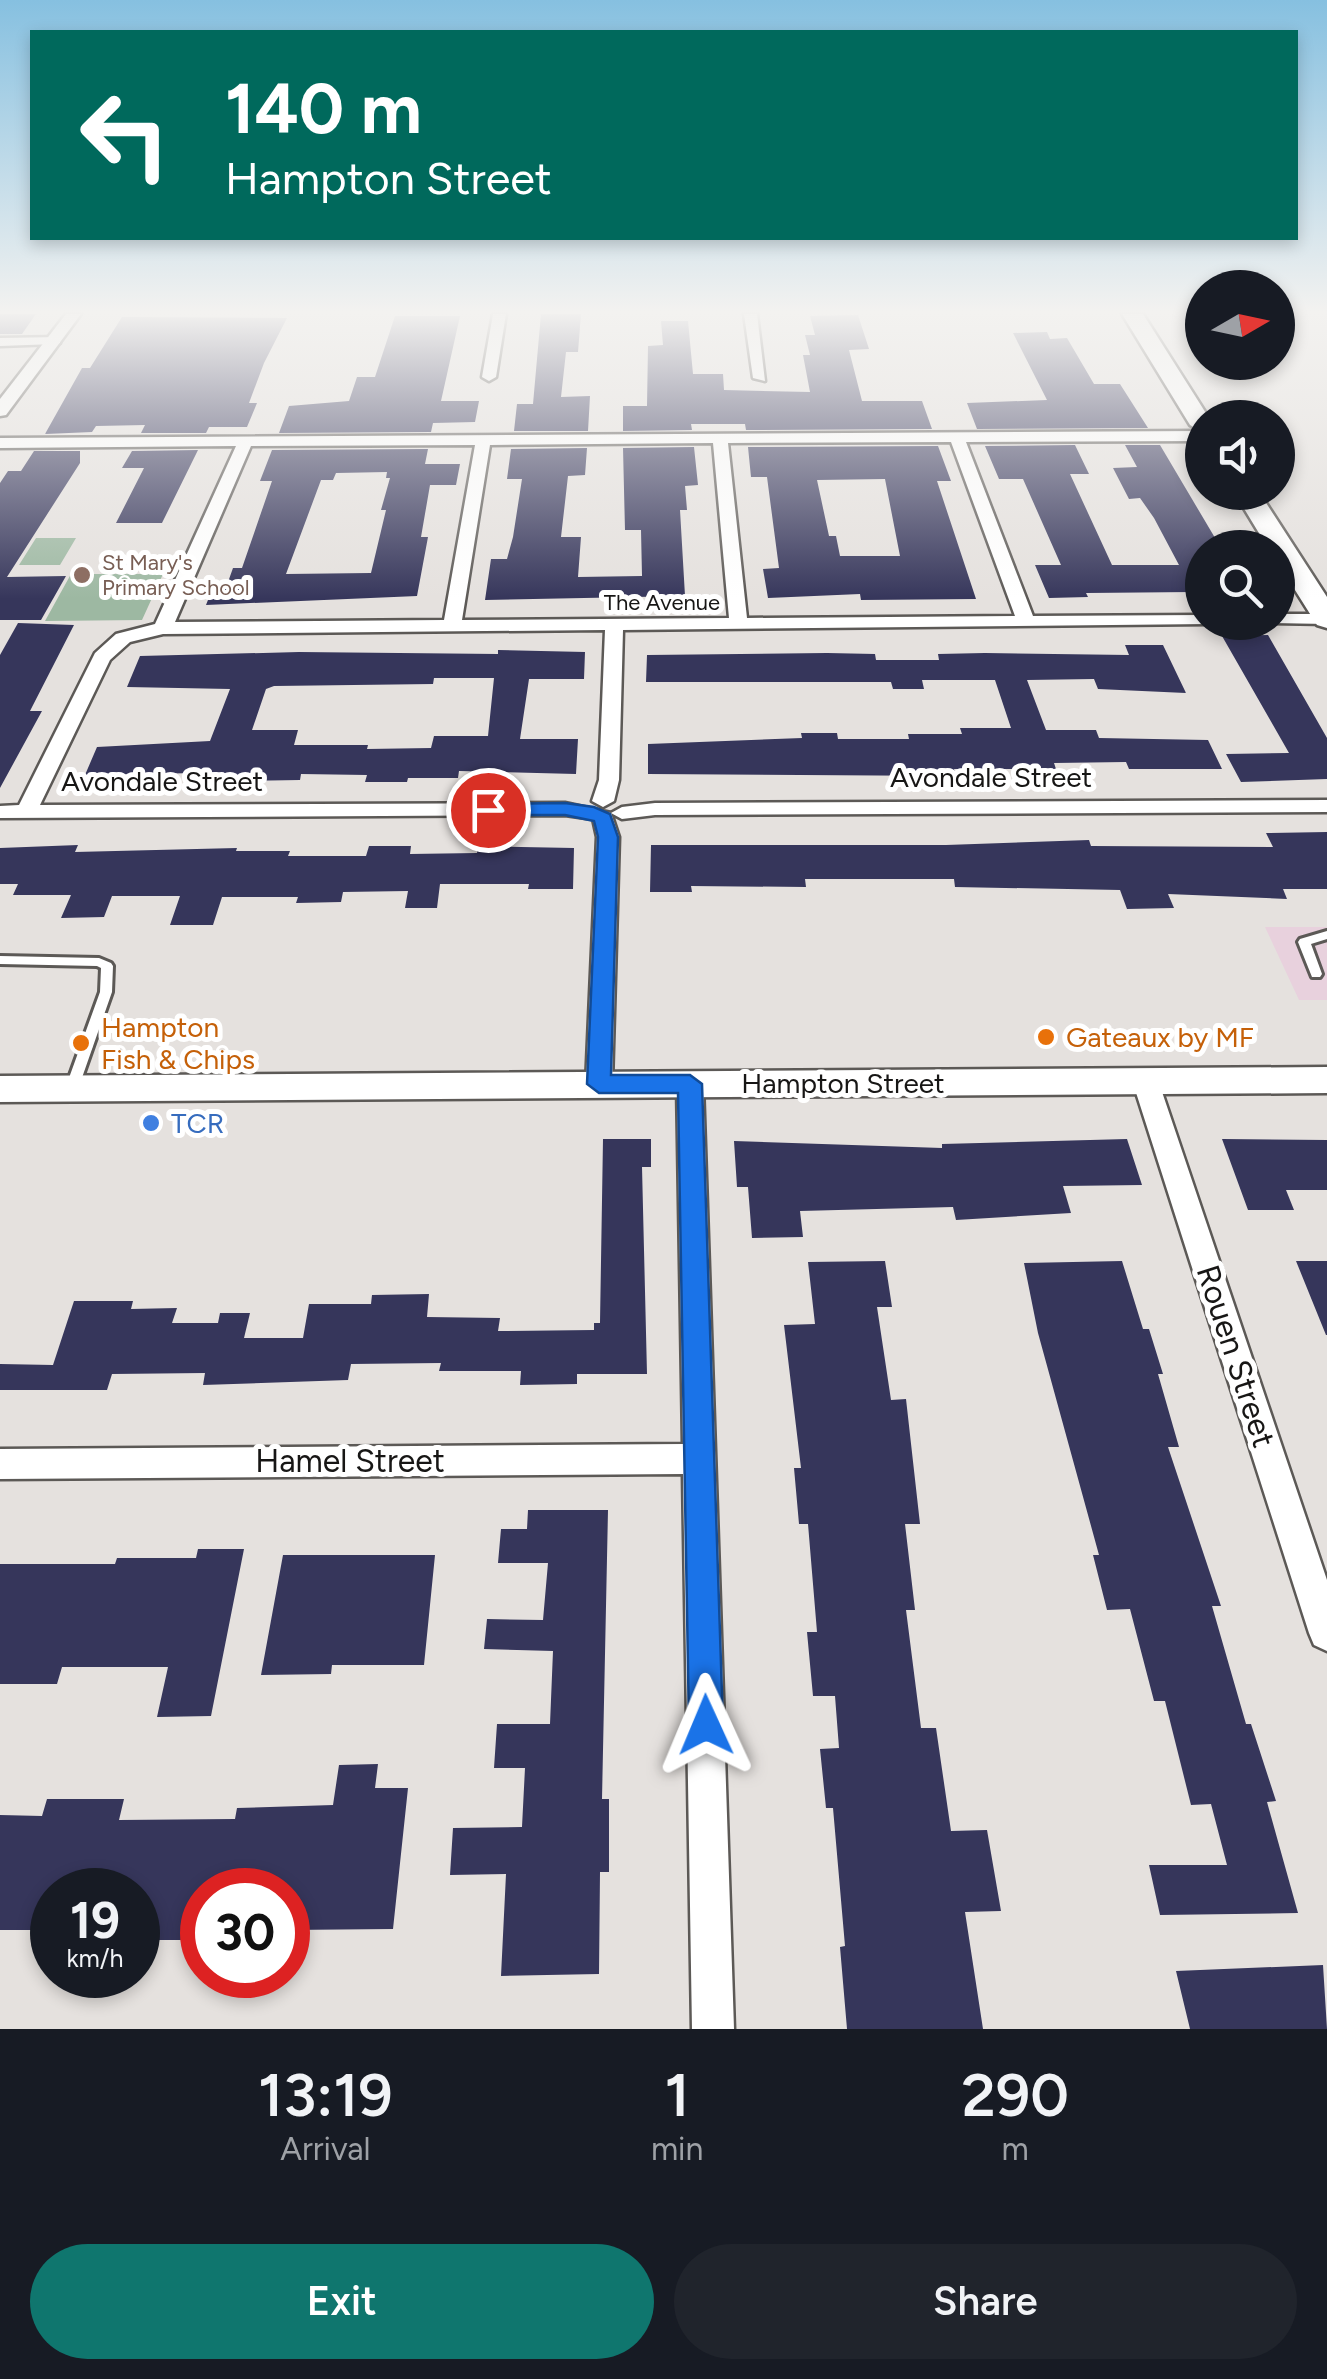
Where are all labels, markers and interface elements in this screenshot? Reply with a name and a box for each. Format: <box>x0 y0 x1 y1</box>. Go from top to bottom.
text: 140 m <box>225 66 422 151</box>
icon: left <box>60 70 190 200</box>
text: Hampton Street <box>225 151 552 205</box>
north arrow <box>1185 270 1295 380</box>
map controls <box>1185 270 1295 640</box>
button: sound <box>1185 400 1295 510</box>
button: search <box>1185 530 1295 640</box>
place label: St Mary's Primary School <box>102 549 250 601</box>
marker: St Mary's Primary School <box>71 564 93 586</box>
street label: The Avenue <box>604 589 720 616</box>
street label: Avondale Street <box>890 760 1092 794</box>
street label: Avondale Street <box>61 764 263 798</box>
pin <box>446 768 531 853</box>
icon: arrive <box>461 783 516 838</box>
place label: Hampton Fish & Chips <box>101 1010 255 1076</box>
place label: Gateaux by MF <box>1066 1020 1254 1054</box>
marker: Gateaux by MF <box>1035 1026 1057 1048</box>
marker: Hampton Fish & Chips <box>70 1032 92 1054</box>
street label: Hampton Street <box>741 1066 945 1100</box>
place label: TCR <box>171 1106 224 1140</box>
marker: TCR <box>140 1112 162 1134</box>
street label: Rouen Street <box>1189 1260 1283 1452</box>
street label: Hamel Street <box>255 1442 445 1480</box>
position arrow <box>654 1673 758 1777</box>
speed limit sign: 30 <box>180 1868 310 1998</box>
text: 19 <box>70 1890 120 1951</box>
text: km/h <box>66 1943 124 1973</box>
text: 13:19 <box>258 2059 393 2131</box>
text: 1 <box>665 2059 690 2131</box>
text: 290 <box>962 2059 1069 2131</box>
text: Arrival <box>280 2130 371 2168</box>
text: min <box>651 2130 703 2168</box>
text: m <box>1002 2130 1029 2168</box>
button: Exit <box>30 2244 654 2359</box>
button: Share <box>674 2244 1297 2359</box>

